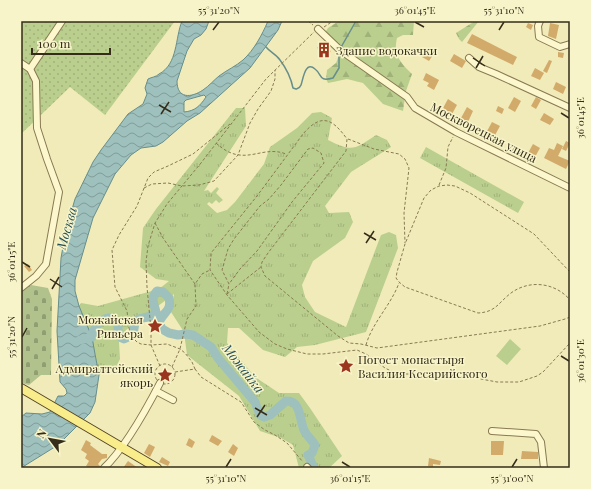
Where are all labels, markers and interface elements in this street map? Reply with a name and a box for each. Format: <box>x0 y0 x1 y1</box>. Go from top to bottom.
text: 55°31'20"N <box>198 3 240 17</box>
text: 36°01'45"E <box>394 3 436 17</box>
text: 55°31'10"N <box>484 3 524 17</box>
scale bar <box>32 30 110 56</box>
text: 100 m <box>38 35 71 51</box>
building icon: Здание водокачки <box>315 41 333 59</box>
place label: Здание водокачки <box>336 42 438 58</box>
text: 36°01'45"E <box>573 97 587 139</box>
street label: Москворецкая улица <box>428 98 540 166</box>
water label: Москва <box>52 205 80 252</box>
text: 36°01'15"E <box>4 242 18 282</box>
place label: Можайская Ривьера <box>78 311 144 341</box>
text: 55°31'20"N <box>4 316 18 358</box>
place icon: Можайская Ривьера <box>146 317 164 335</box>
water label: Можайка <box>219 339 269 396</box>
text: 36°01'30"E <box>573 339 587 383</box>
place label: Погост монастыря Василия Кесарийского <box>358 351 488 381</box>
place icon: Погост монастыря Василия Кесарийского <box>337 357 355 375</box>
place label: Адмиралтейский якорь <box>54 360 153 390</box>
place icon: Адмиралтейский якорь <box>156 366 174 384</box>
north arrow <box>30 419 70 459</box>
text: N <box>33 426 50 441</box>
text: 55°31'10"N <box>206 471 246 485</box>
text: 36°01'15"E <box>330 471 370 485</box>
text: 55°31'00"N <box>491 471 533 485</box>

